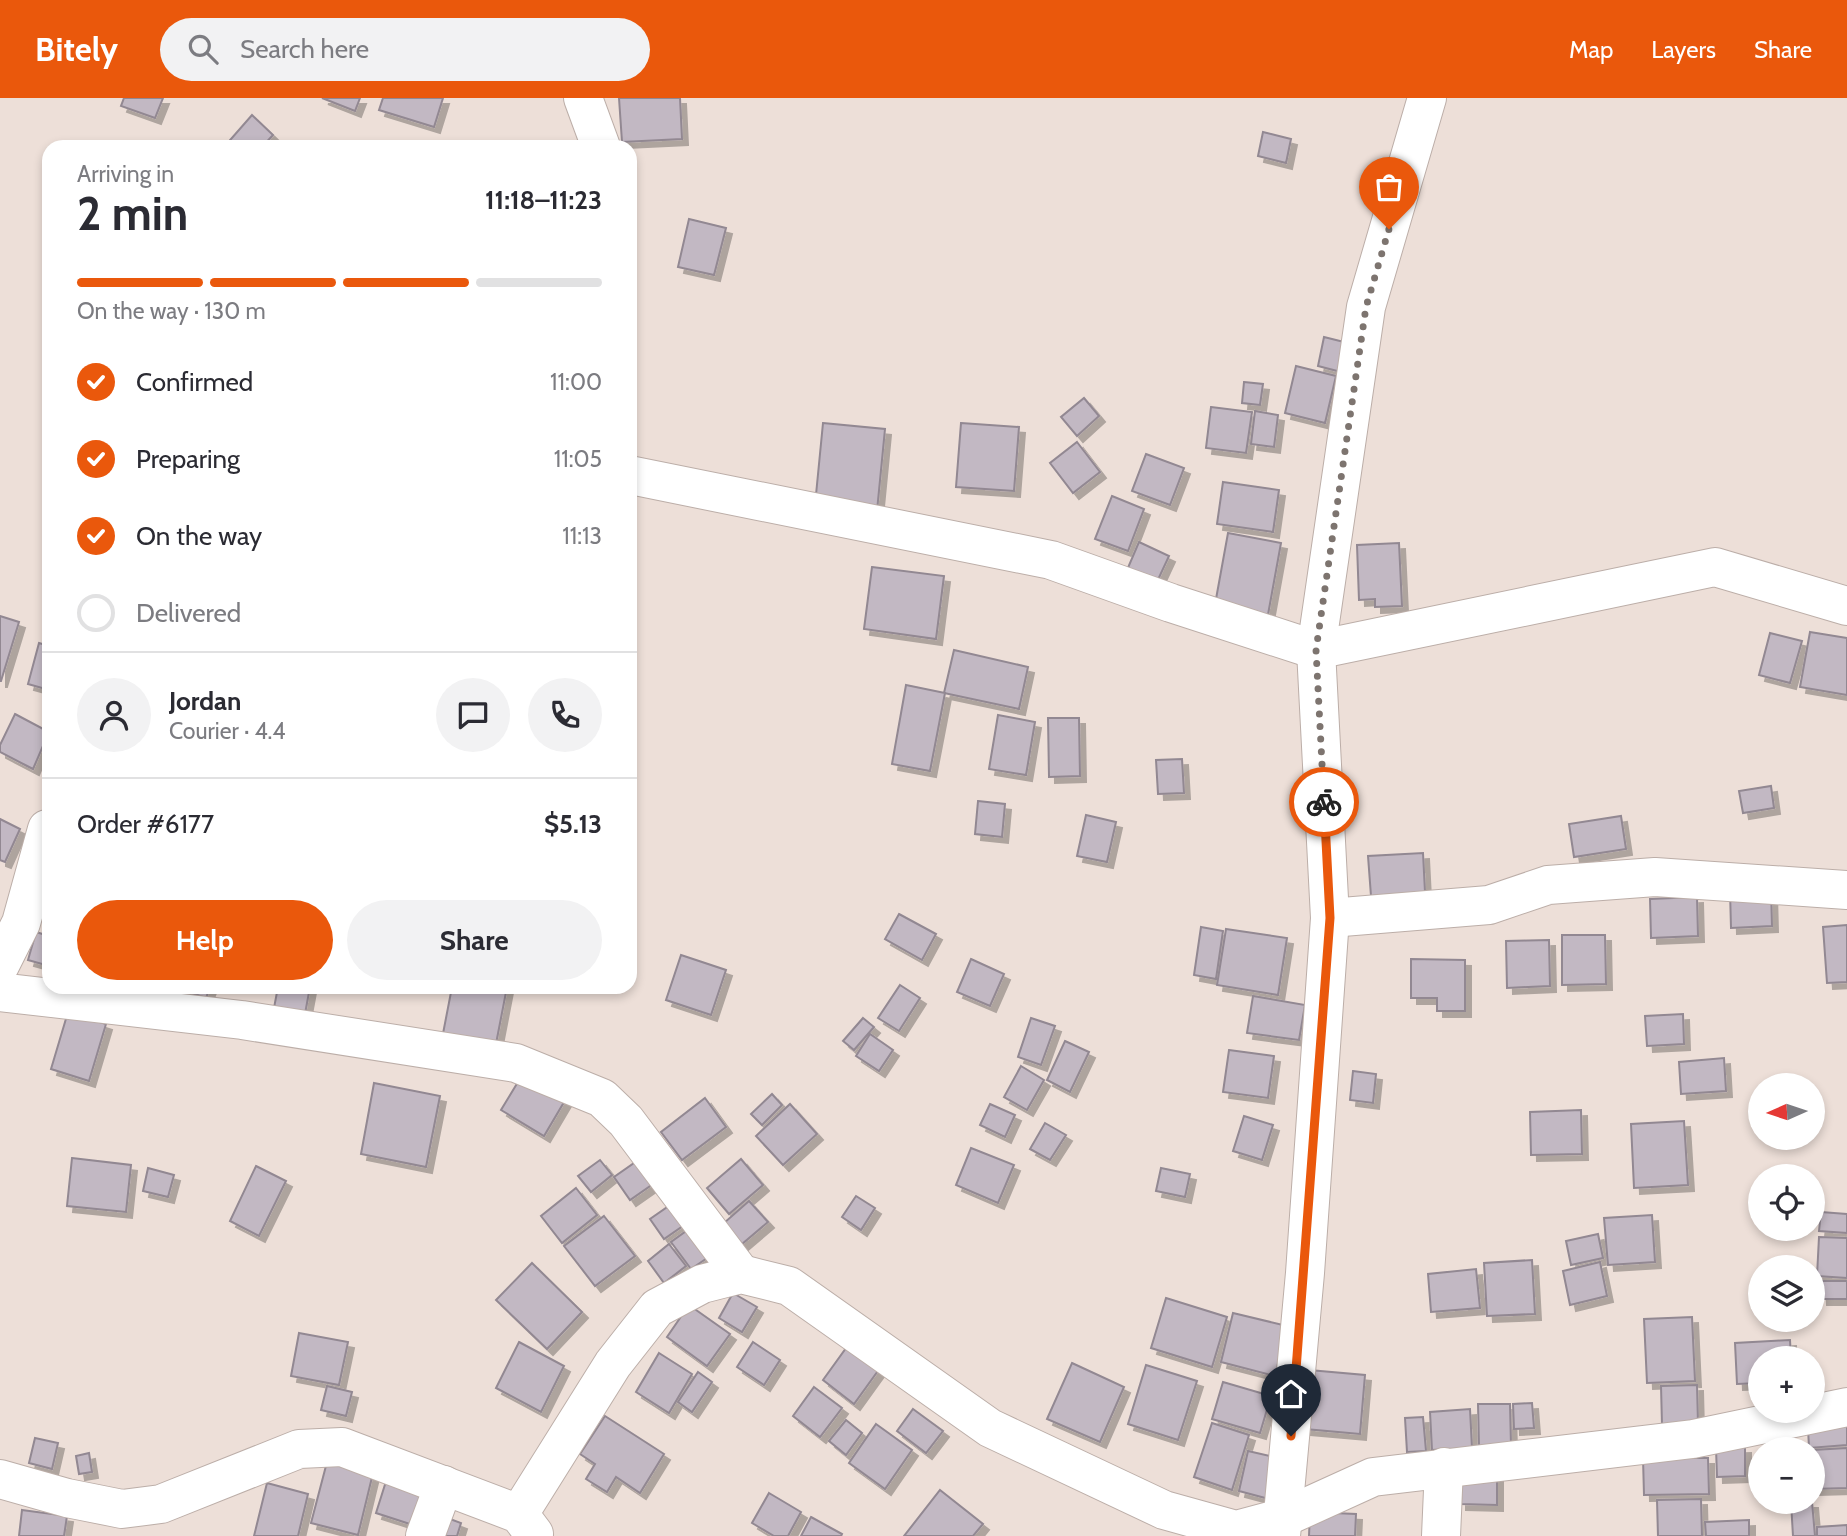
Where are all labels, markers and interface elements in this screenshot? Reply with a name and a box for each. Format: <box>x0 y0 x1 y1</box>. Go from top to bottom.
search box <box>160 18 650 81</box>
text: Bitely <box>35 29 118 69</box>
icon: search <box>184 30 222 68</box>
text: Search here <box>240 33 369 65</box>
text: Map <box>1569 35 1613 64</box>
text: Layers <box>1651 35 1716 64</box>
text: Share <box>1754 35 1812 64</box>
pin <box>1359 157 1419 229</box>
text: Arriving in <box>77 160 174 188</box>
icon: bag <box>1370 168 1408 206</box>
text: 11:18–11:23 <box>485 184 602 216</box>
text: 2 min <box>77 186 188 242</box>
text: On the way · 130 m <box>77 297 266 325</box>
icon: check <box>77 363 115 401</box>
text: Confirmed <box>136 366 253 398</box>
text: 11:00 <box>550 368 602 396</box>
icon: check <box>77 440 115 478</box>
text: Preparing <box>136 443 240 475</box>
text: 11:05 <box>554 445 602 473</box>
icon: check <box>77 517 115 555</box>
text: On the way <box>136 520 262 552</box>
text: 11:13 <box>562 522 602 550</box>
text: Delivered <box>136 597 241 629</box>
button: person <box>77 678 151 752</box>
button: chat <box>436 678 510 752</box>
button: phone <box>528 678 602 752</box>
text: Jordan <box>169 685 241 717</box>
text: Courier · 4.4 <box>169 717 286 745</box>
courier <box>1289 767 1359 837</box>
icon: bike <box>1305 783 1343 821</box>
text: Order #6177 <box>77 808 214 840</box>
text: $5.13 <box>544 808 602 840</box>
button: Help <box>77 900 333 980</box>
button: Share <box>347 900 602 980</box>
north arrow <box>1748 1073 1825 1150</box>
map controls <box>1748 1073 1825 1514</box>
button: locate <box>1748 1164 1825 1241</box>
button: layers <box>1748 1255 1825 1332</box>
button: + <box>1748 1346 1825 1423</box>
pin <box>1261 1364 1321 1436</box>
icon: home <box>1272 1375 1310 1413</box>
button: − <box>1748 1437 1825 1514</box>

